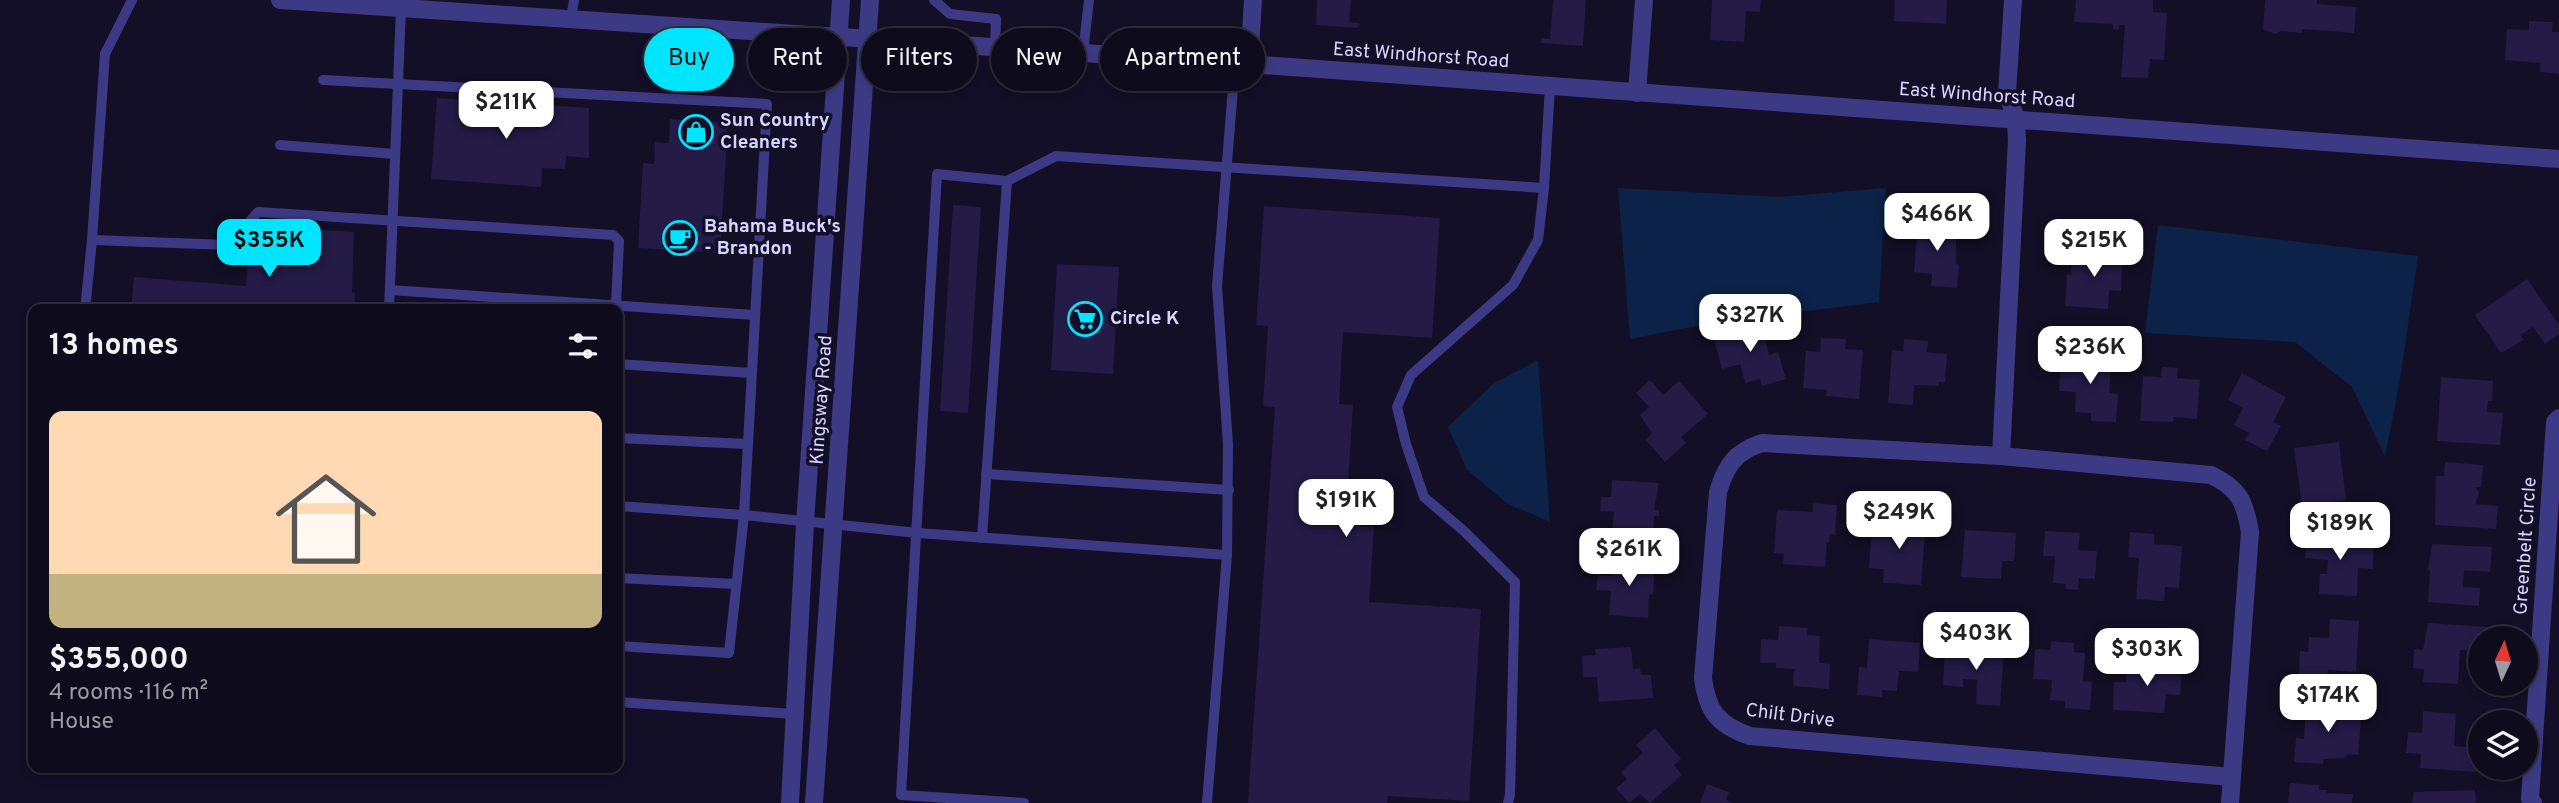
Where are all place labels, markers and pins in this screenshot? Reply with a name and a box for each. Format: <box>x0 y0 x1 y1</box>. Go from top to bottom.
pin: $211K <box>457 82 555 141</box>
place label: Sun Country Cleaners <box>720 109 830 155</box>
shop icon: Sun Country Cleaners <box>677 113 715 151</box>
pin: $466K <box>1888 194 1986 253</box>
place label: Bahama Buck's - Brandon <box>704 215 841 261</box>
pin: $355K <box>220 219 318 279</box>
cafe icon: Bahama Buck's - Brandon <box>661 219 699 257</box>
pin: $215K <box>2045 219 2143 279</box>
pin: $327K <box>1701 294 1799 354</box>
supermarket icon: Circle K <box>1066 300 1104 338</box>
place label: Circle K <box>1110 307 1180 331</box>
pin: $236K <box>2041 326 2139 386</box>
pin: $191K <box>1297 480 1395 539</box>
pin: $249K <box>1850 491 1948 551</box>
pin: $189K <box>2291 503 2389 562</box>
pin: $261K <box>1580 528 1678 588</box>
pin: $403K <box>1927 612 2025 672</box>
pin: $303K <box>2098 628 2196 688</box>
pin: $174K <box>2279 674 2377 734</box>

